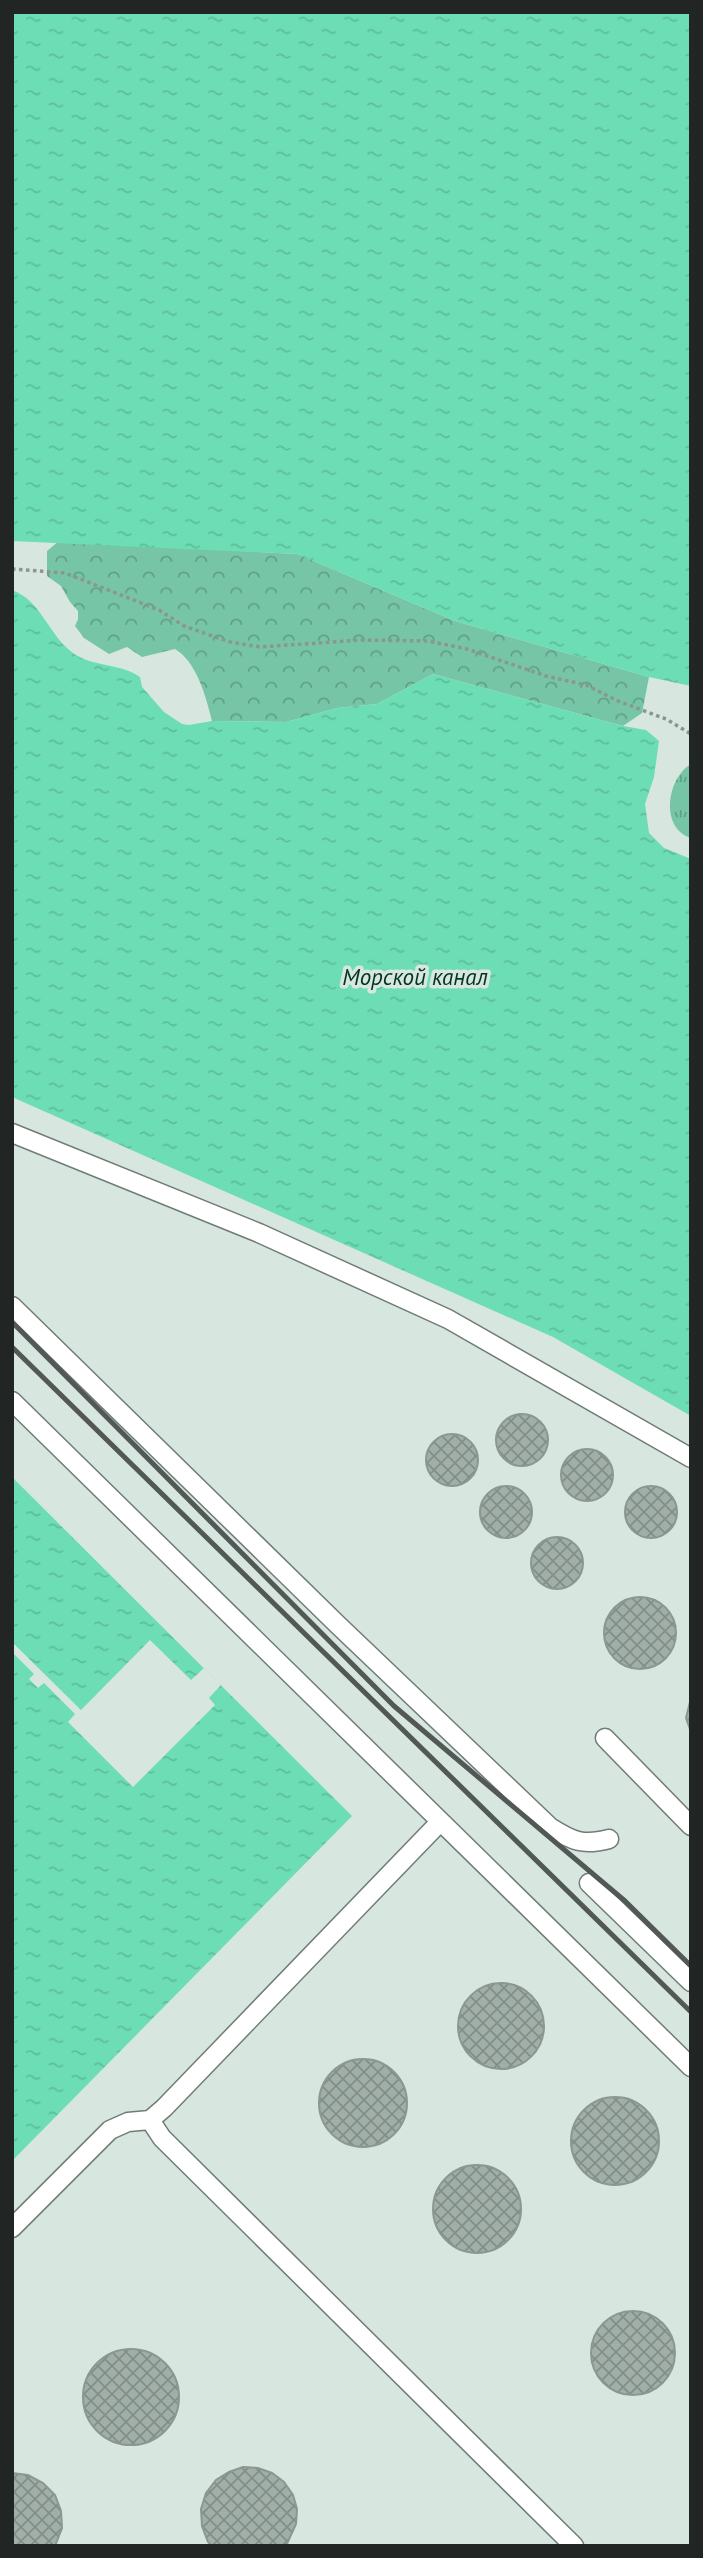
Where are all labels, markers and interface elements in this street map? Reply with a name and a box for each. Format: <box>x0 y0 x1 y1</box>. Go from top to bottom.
water label: Морской канал <box>342 962 488 991</box>

